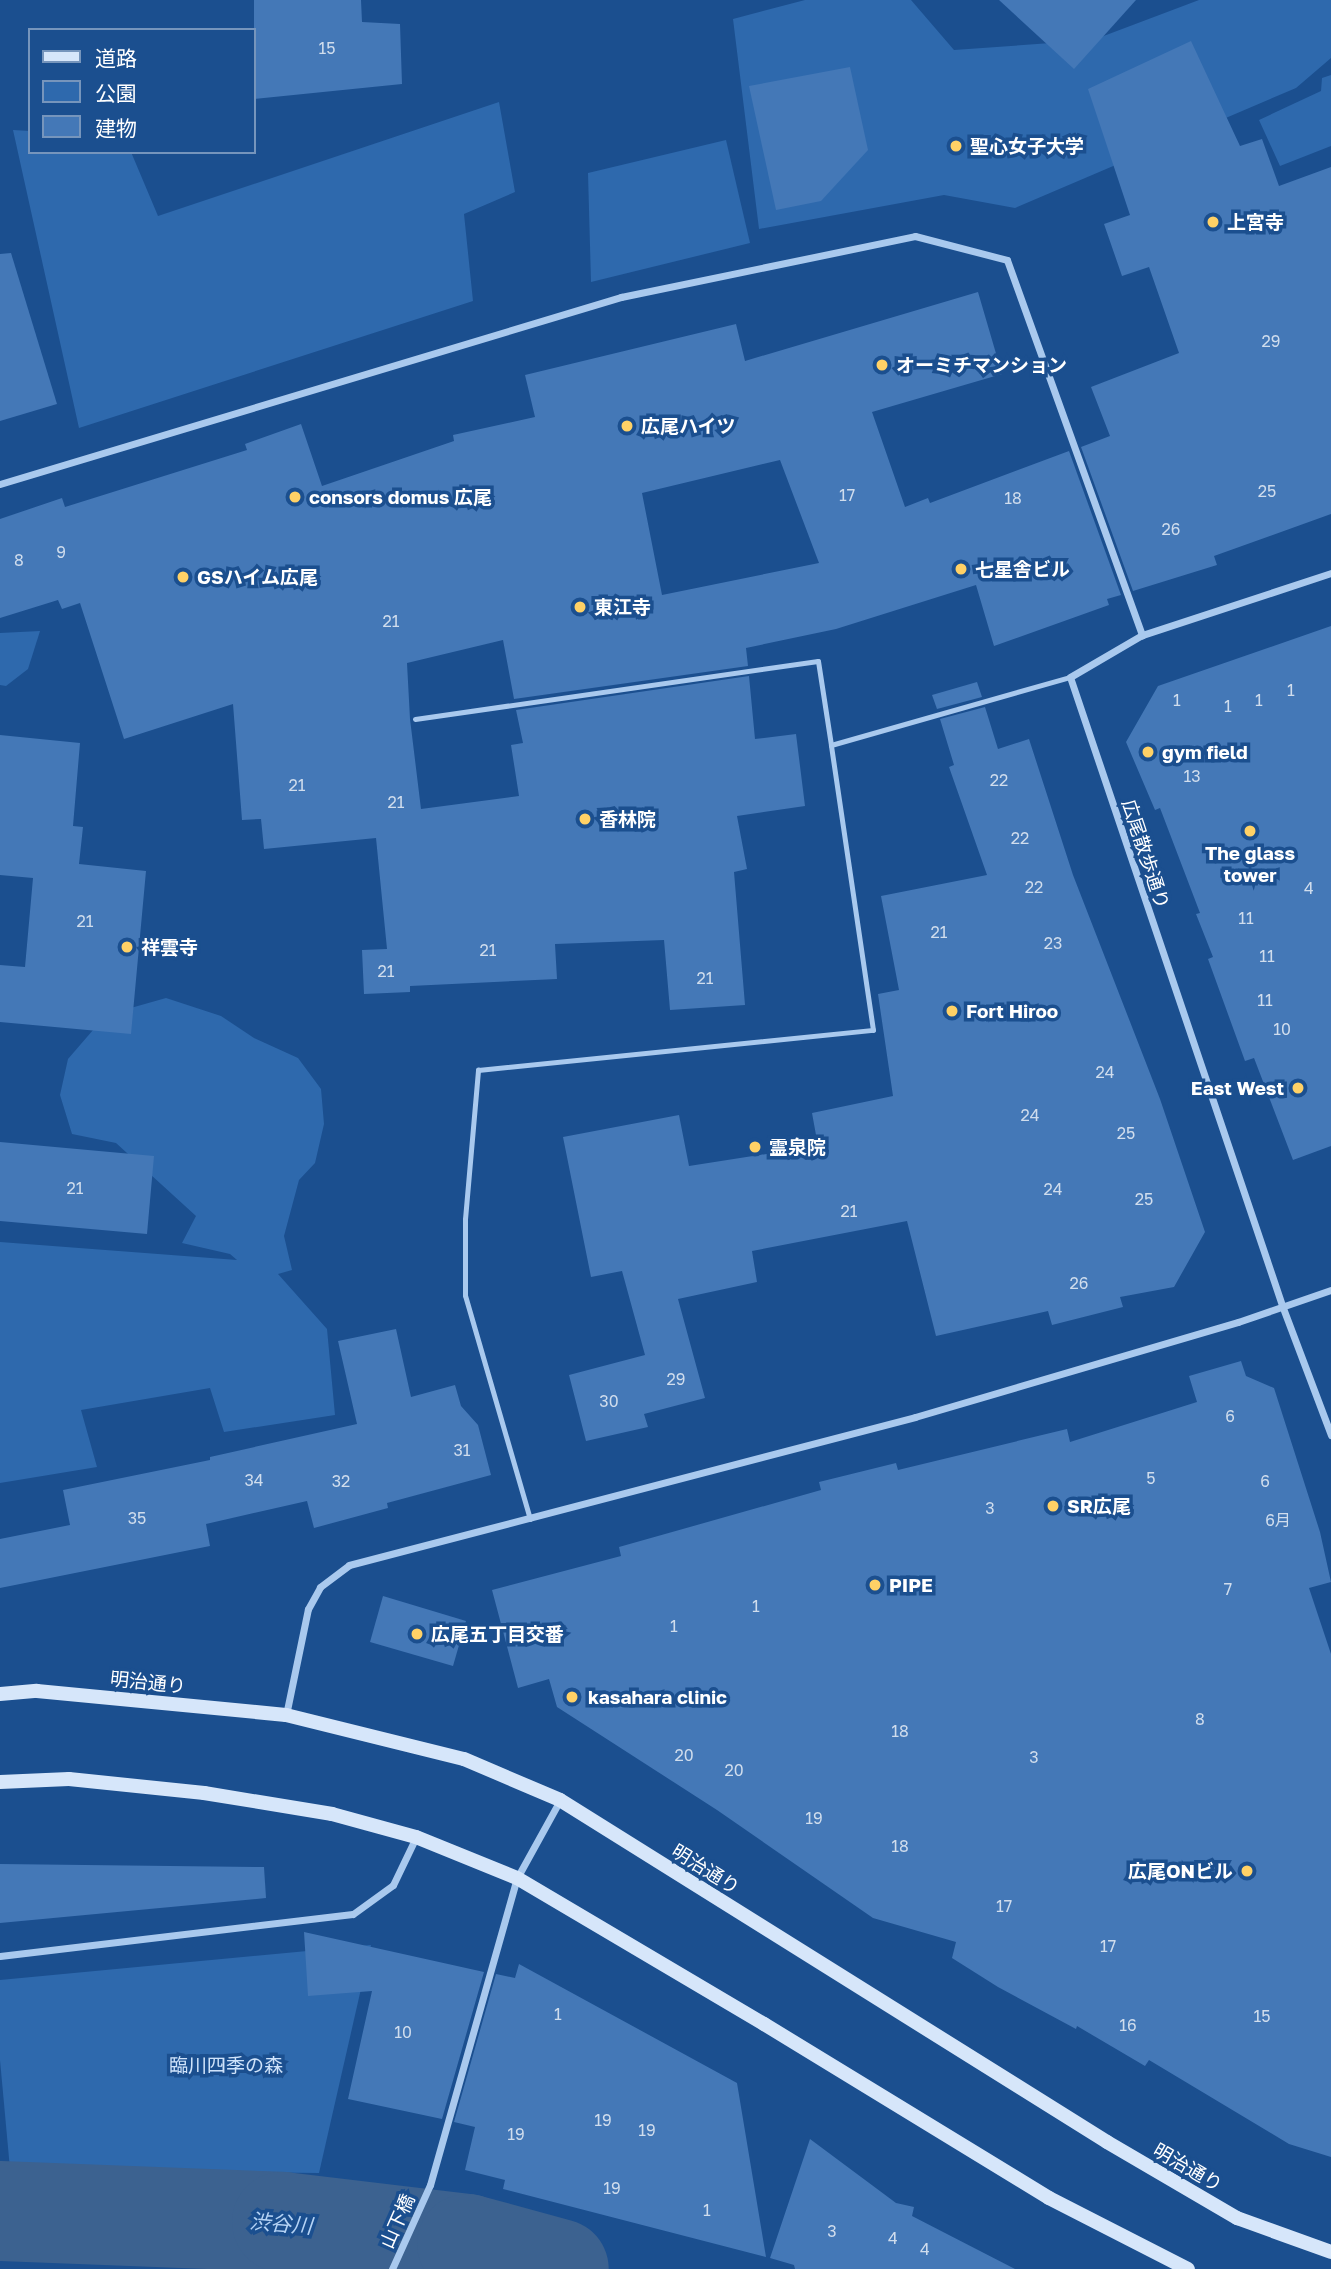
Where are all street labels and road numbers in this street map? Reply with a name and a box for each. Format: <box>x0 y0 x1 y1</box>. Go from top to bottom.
street label: 広尾散歩通り <box>1118 796 1174 912</box>
street label: 明治通り <box>109 1667 187 1697</box>
street label: 明治通り <box>668 1839 744 1899</box>
street label: 明治通り <box>1149 2138 1227 2196</box>
street label: 山下橋 <box>375 2190 419 2252</box>

